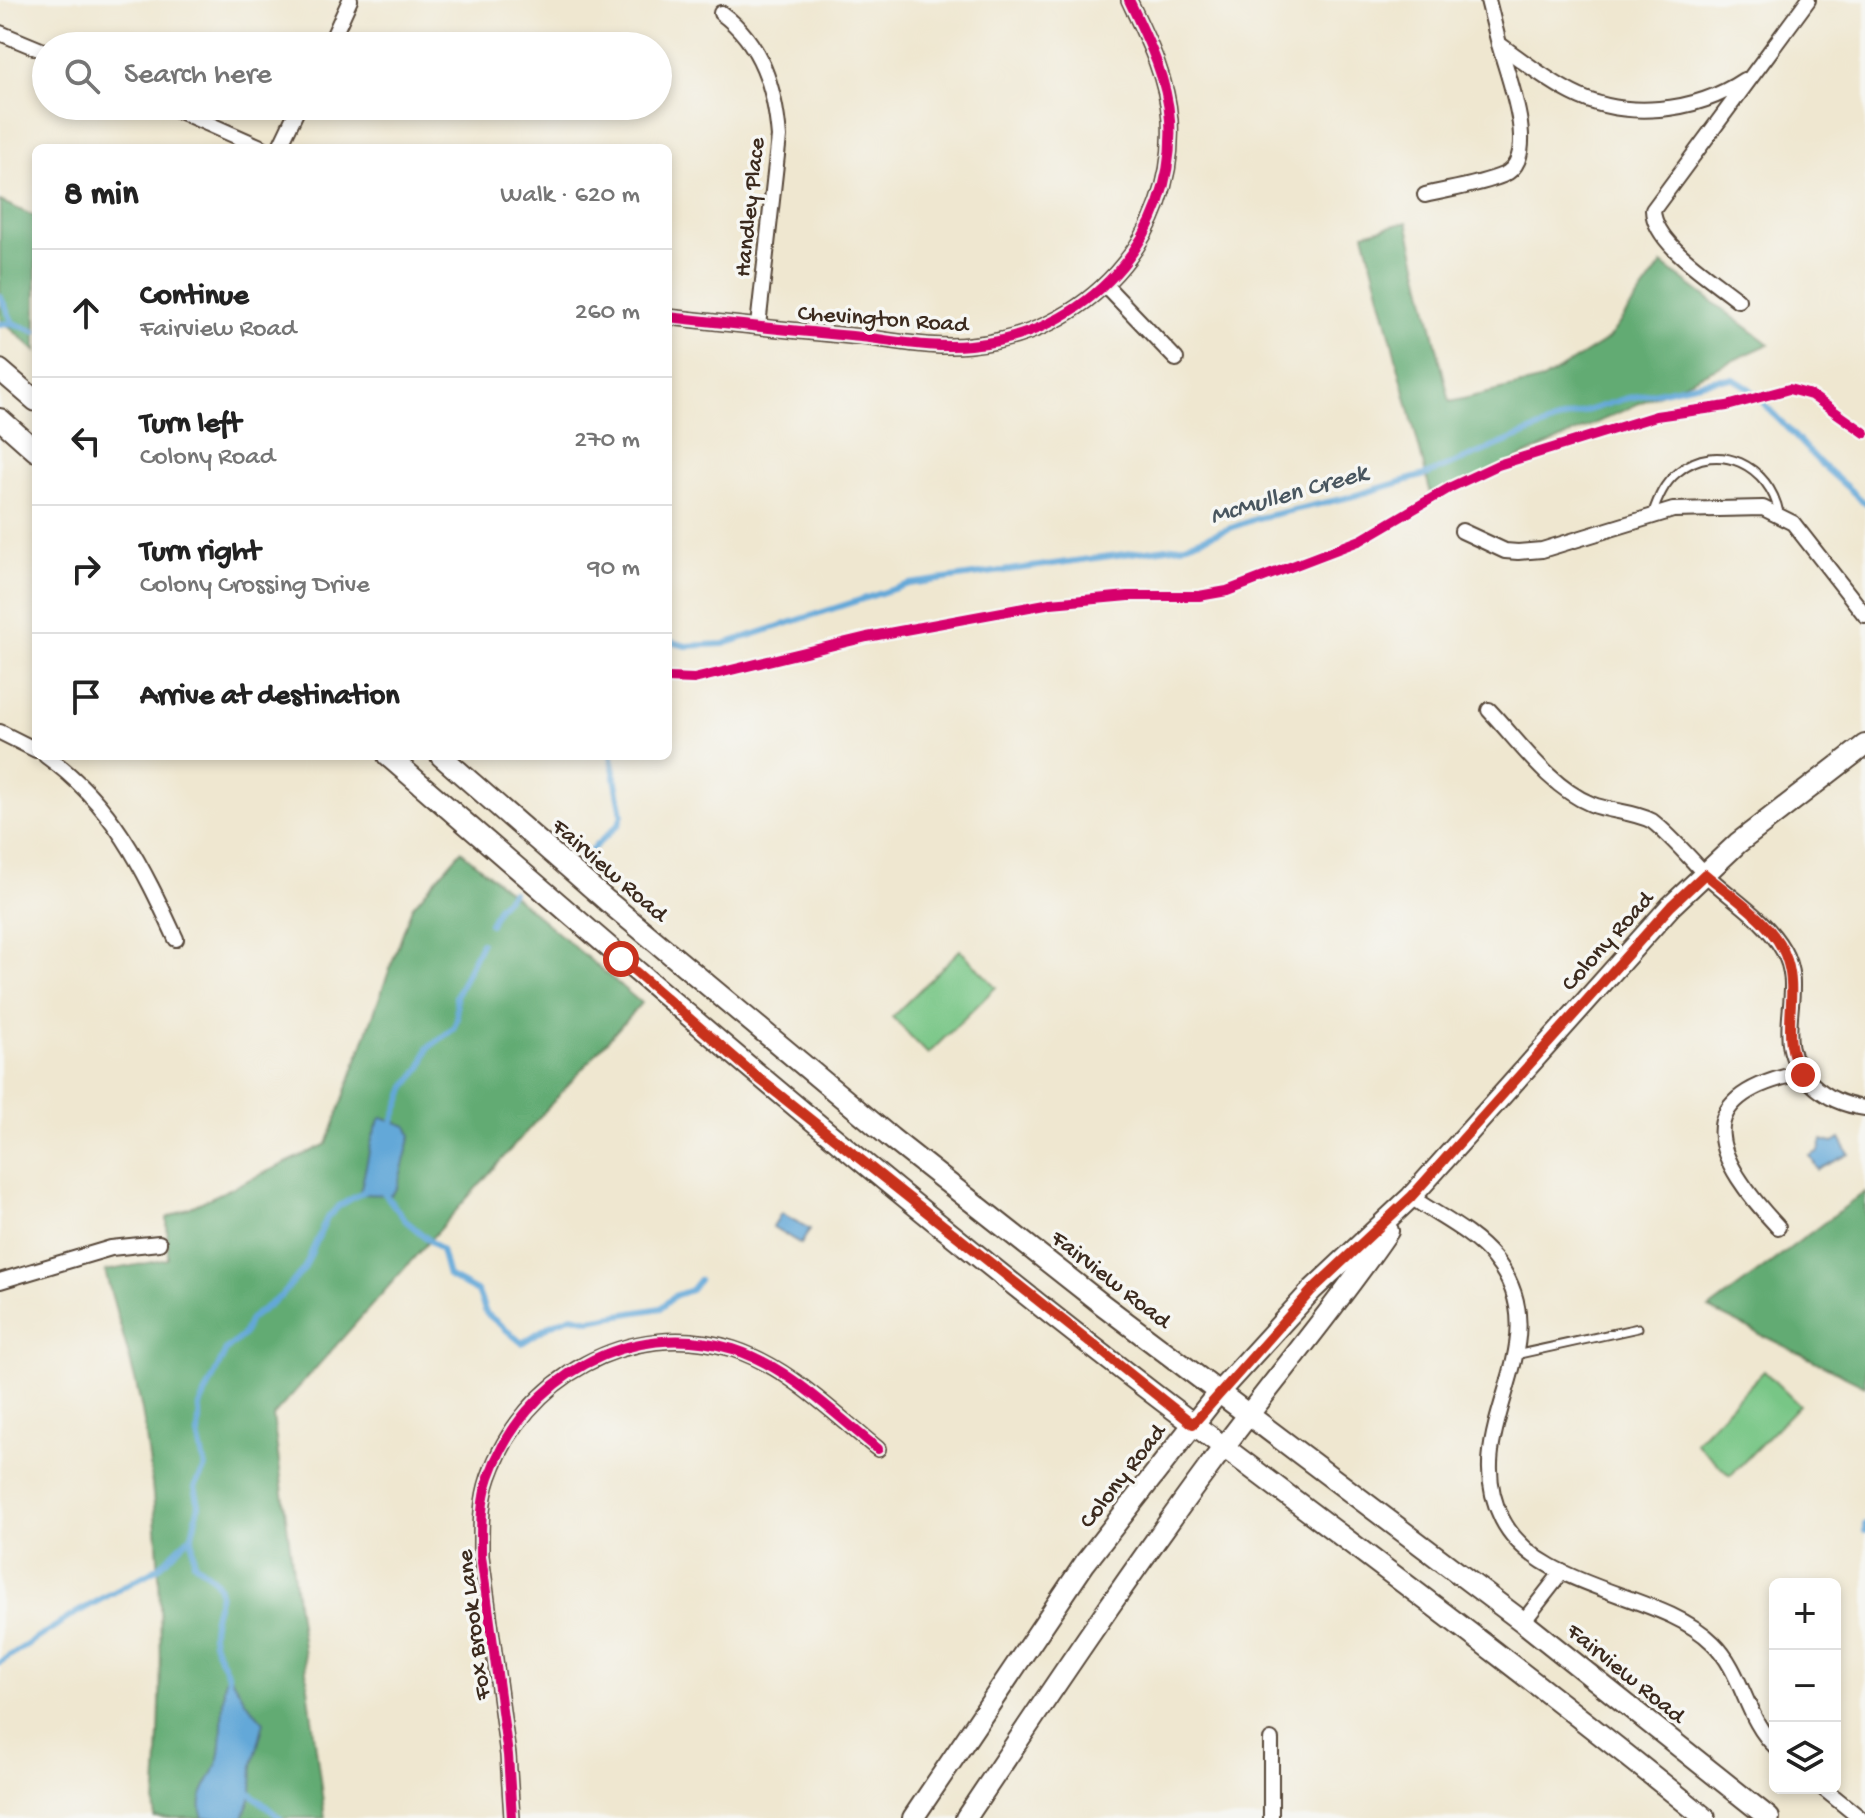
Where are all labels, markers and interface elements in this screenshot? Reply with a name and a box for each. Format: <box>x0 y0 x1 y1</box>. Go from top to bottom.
search box <box>32 32 672 120</box>
icon: search <box>60 54 104 98</box>
text: Search here <box>124 59 272 94</box>
street label: Handley Place <box>730 136 773 279</box>
text: 8 min <box>64 176 138 216</box>
text: Walk · 620 m <box>500 181 640 212</box>
text: Continue <box>140 280 249 315</box>
icon: ahead <box>64 291 108 335</box>
text: 260 m <box>575 298 640 329</box>
street label: Chevington Road <box>797 300 971 341</box>
text: Fairview Road <box>140 315 296 346</box>
text: Turn left <box>140 408 241 443</box>
icon: left <box>64 419 108 463</box>
text: 270 m <box>574 426 640 457</box>
text: Colony Road <box>140 443 275 474</box>
water label: McMullen Creek <box>1207 458 1374 534</box>
text: Turn right <box>140 536 260 571</box>
icon: right <box>64 547 108 591</box>
text: 90 m <box>588 554 640 585</box>
text: Colony Crossing Drive <box>140 571 370 602</box>
icon: arrive <box>64 675 108 719</box>
text: Arrive at destination <box>140 680 400 715</box>
street label: Fairview Road <box>544 813 674 931</box>
street label: Colony Road <box>1556 885 1662 998</box>
route start <box>603 941 639 977</box>
route end <box>1785 1057 1821 1093</box>
street label: Fairview Road <box>1043 1224 1177 1338</box>
street label: Colony Road <box>1074 1418 1175 1535</box>
street label: Fox Brook Lane <box>452 1547 499 1702</box>
map controls <box>1769 1578 1841 1794</box>
button: + <box>1769 1578 1841 1650</box>
street label: Fairview Road <box>1559 1617 1691 1733</box>
button: − <box>1769 1650 1841 1722</box>
button: layers <box>1769 1722 1841 1794</box>

